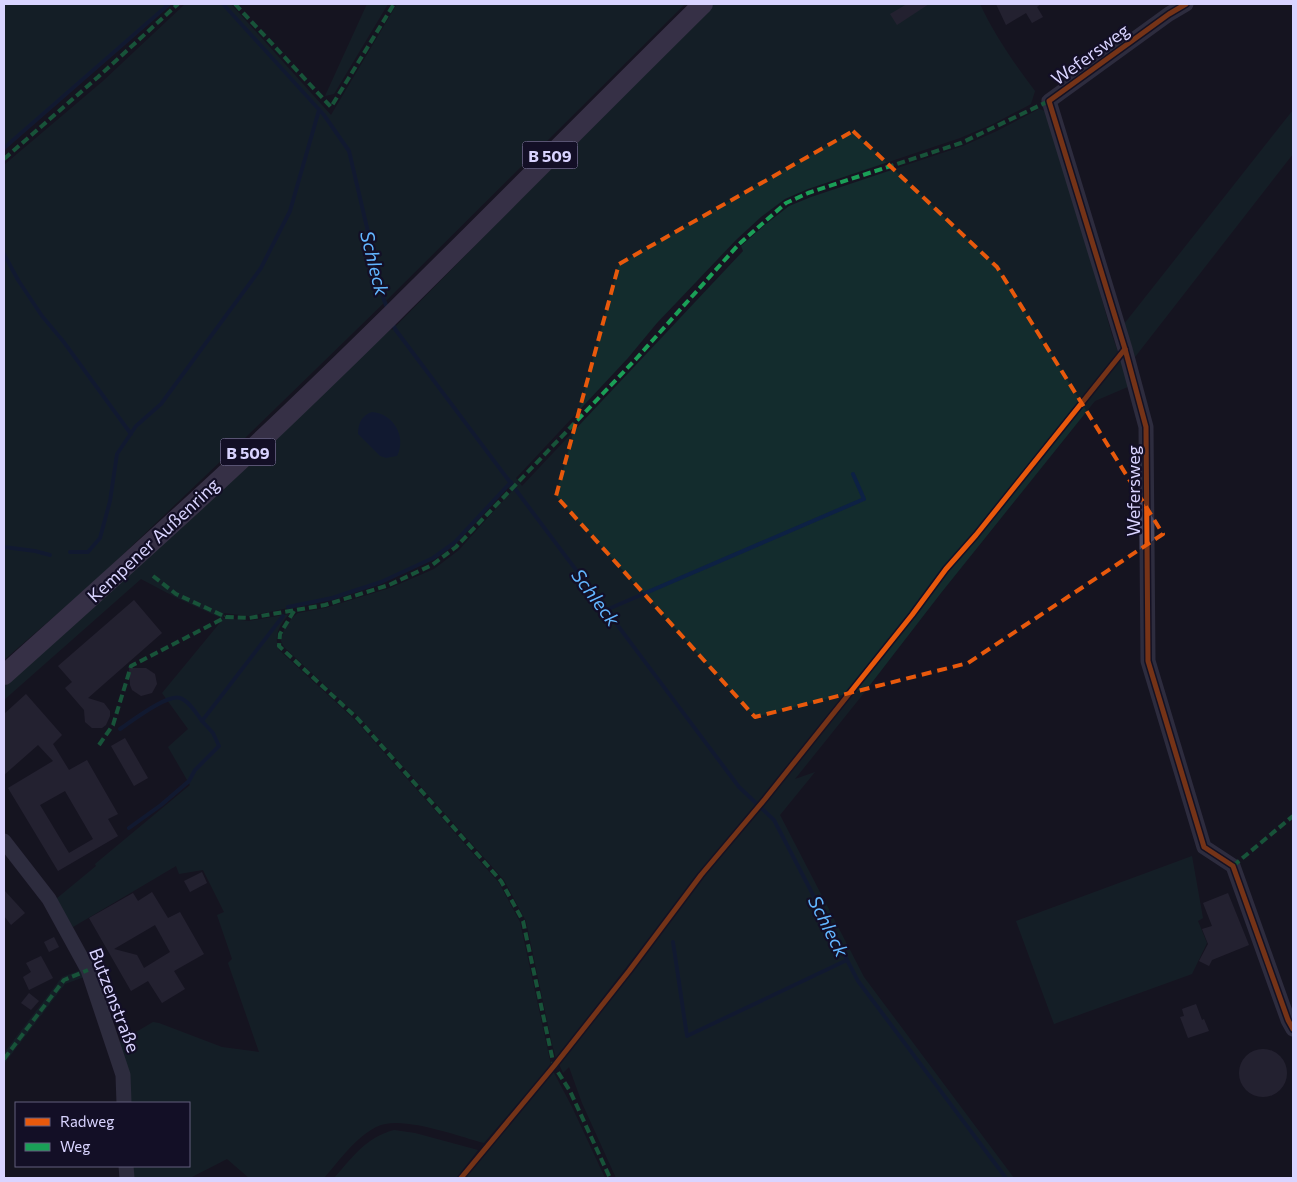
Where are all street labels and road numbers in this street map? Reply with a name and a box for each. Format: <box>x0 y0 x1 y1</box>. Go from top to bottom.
street label: Wefersweg <box>1047 18 1133 90</box>
road number: B 509 <box>522 142 578 168</box>
road number: B 509 <box>220 438 276 466</box>
street label: Wefersweg <box>1122 445 1144 536</box>
street label: Kempener Außenring <box>83 473 224 607</box>
street label: Butzenstraße <box>85 945 145 1055</box>

